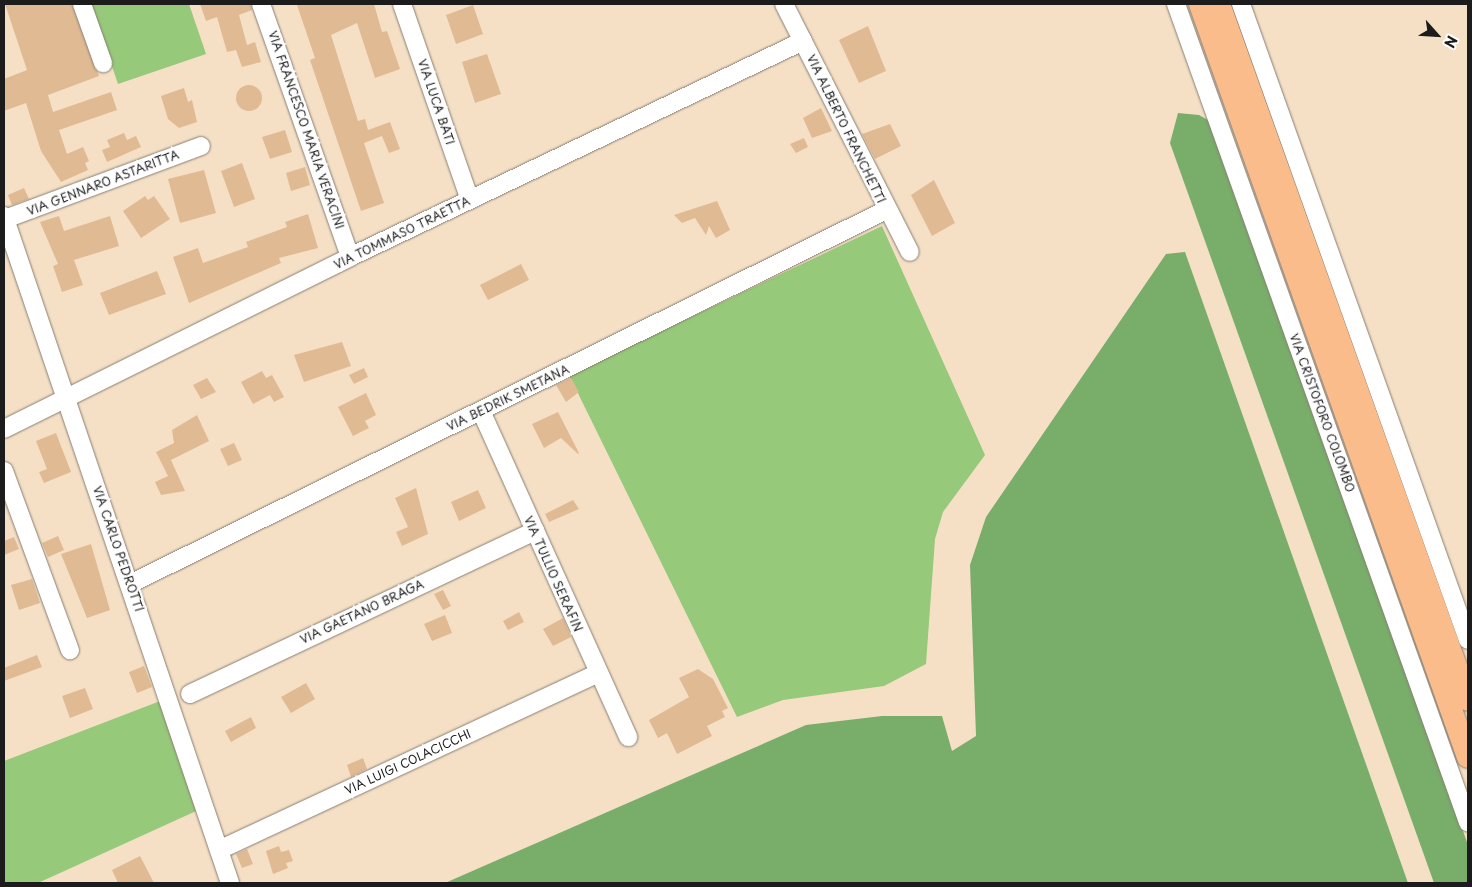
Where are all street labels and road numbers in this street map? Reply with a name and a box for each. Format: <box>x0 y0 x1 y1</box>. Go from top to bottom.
street label: VIA FRANCESCO MARIA VERACINI <box>265 29 347 231</box>
street label: VIA ALBERTO FRANCHETTI <box>803 51 889 207</box>
street label: VIA LUCA BATI <box>414 56 458 148</box>
street label: VIA GENNARO ASTARITTA <box>25 147 181 219</box>
street label: VIA TOMMASO TRAETTA <box>331 193 473 273</box>
street label: VIA CRISTOFORO COLOMBO <box>1286 331 1358 495</box>
street label: VIA BEDRIK SMETANA <box>443 361 573 435</box>
street label: VIA CARLO PEDROTTI <box>89 484 147 614</box>
street label: VIA TULLIO SERAFIN <box>521 513 585 635</box>
street label: VIA GAETANO BRAGA <box>298 577 426 647</box>
street label: VIA LUIGI COLACICCHI <box>342 726 474 798</box>

